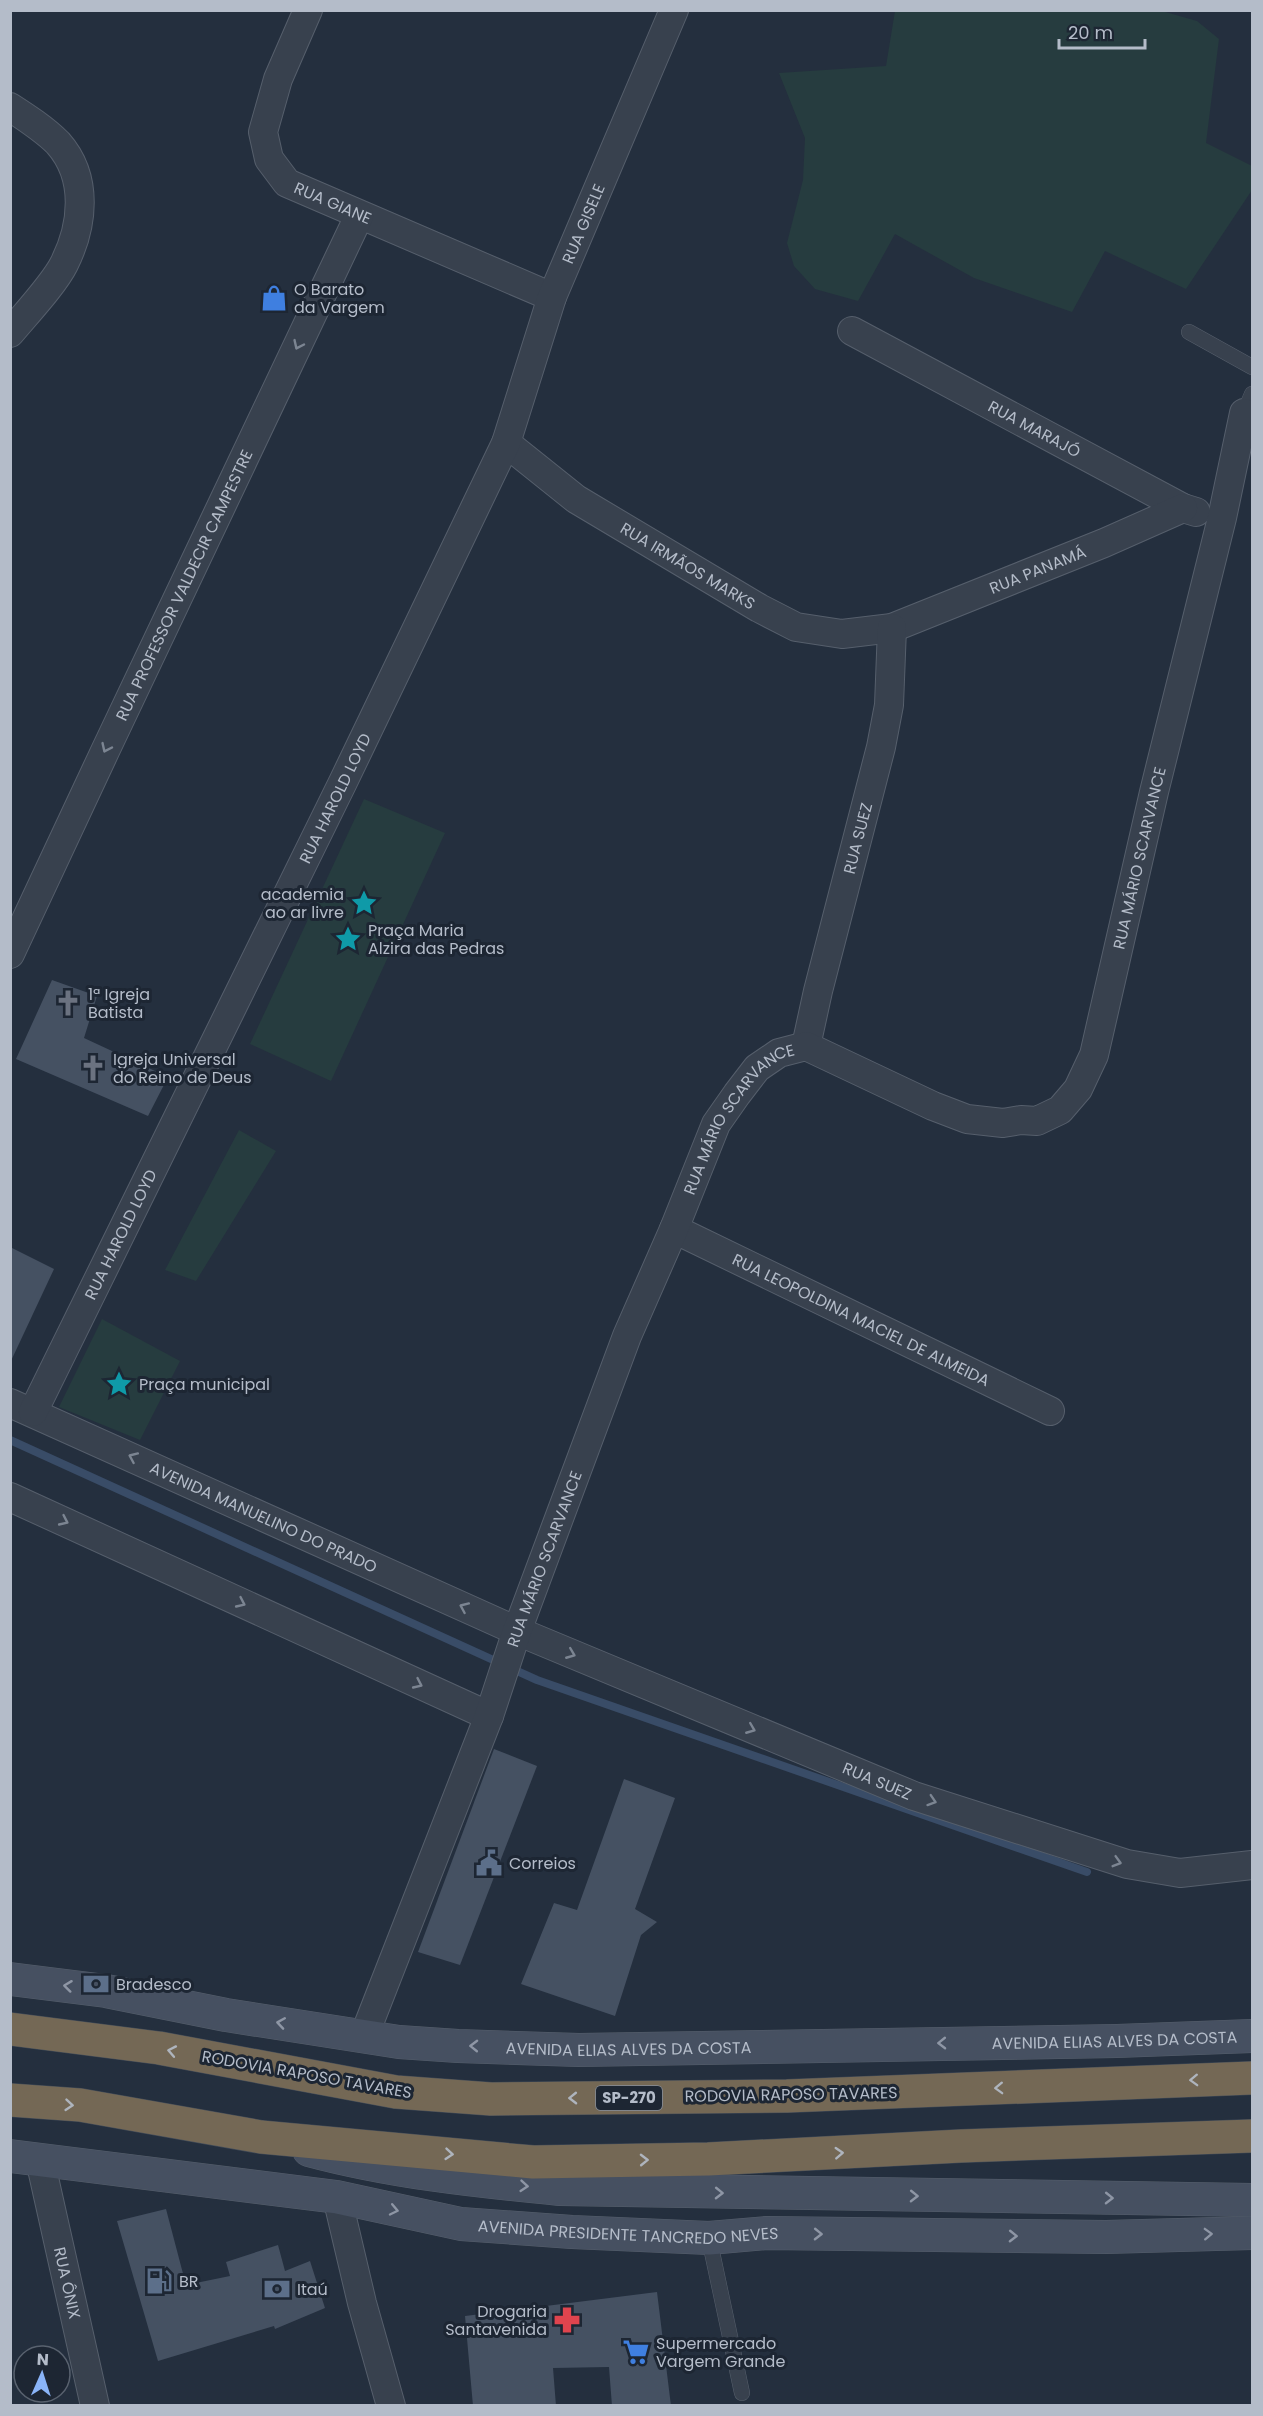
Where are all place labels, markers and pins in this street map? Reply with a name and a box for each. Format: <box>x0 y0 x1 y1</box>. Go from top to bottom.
place label: O Barato da Vargem <box>294 278 385 319</box>
shop icon: O Barato da Vargem <box>259 283 289 313</box>
place label: academia ao ar livre <box>261 883 344 924</box>
place icon: academia ao ar livre <box>349 888 379 918</box>
place label: Praça Maria Alzira das Pedras <box>368 919 504 960</box>
place icon: Praça Maria Alzira das Pedras <box>333 924 363 954</box>
place label: 1ª Igreja Batista <box>88 983 150 1024</box>
church icon: 1ª Igreja Batista <box>53 988 83 1018</box>
place label: Igreja Universal do Reino de Deus <box>113 1048 252 1089</box>
church icon: Igreja Universal do Reino de Deus <box>78 1053 108 1083</box>
place icon: Praça municipal <box>104 1369 134 1399</box>
place label: Praça municipal <box>139 1373 270 1396</box>
public building icon: Correios <box>474 1848 504 1878</box>
place label: Correios <box>509 1852 576 1875</box>
bank icon: Bradesco <box>81 1969 111 1999</box>
place label: Bradesco <box>116 1973 192 1996</box>
fuel station icon: BR <box>144 2266 174 2296</box>
place label: BR <box>179 2270 199 2293</box>
bank icon: Itaú <box>262 2274 292 2304</box>
place label: Itaú <box>297 2278 328 2301</box>
place label: Drogaria Santavenida <box>445 2300 547 2341</box>
pharmacy icon: Drogaria Santavenida <box>552 2305 582 2335</box>
place label: Supermercado Vargem Grande <box>656 2332 785 2373</box>
supermarket icon: Supermercado Vargem Grande <box>621 2337 651 2367</box>

